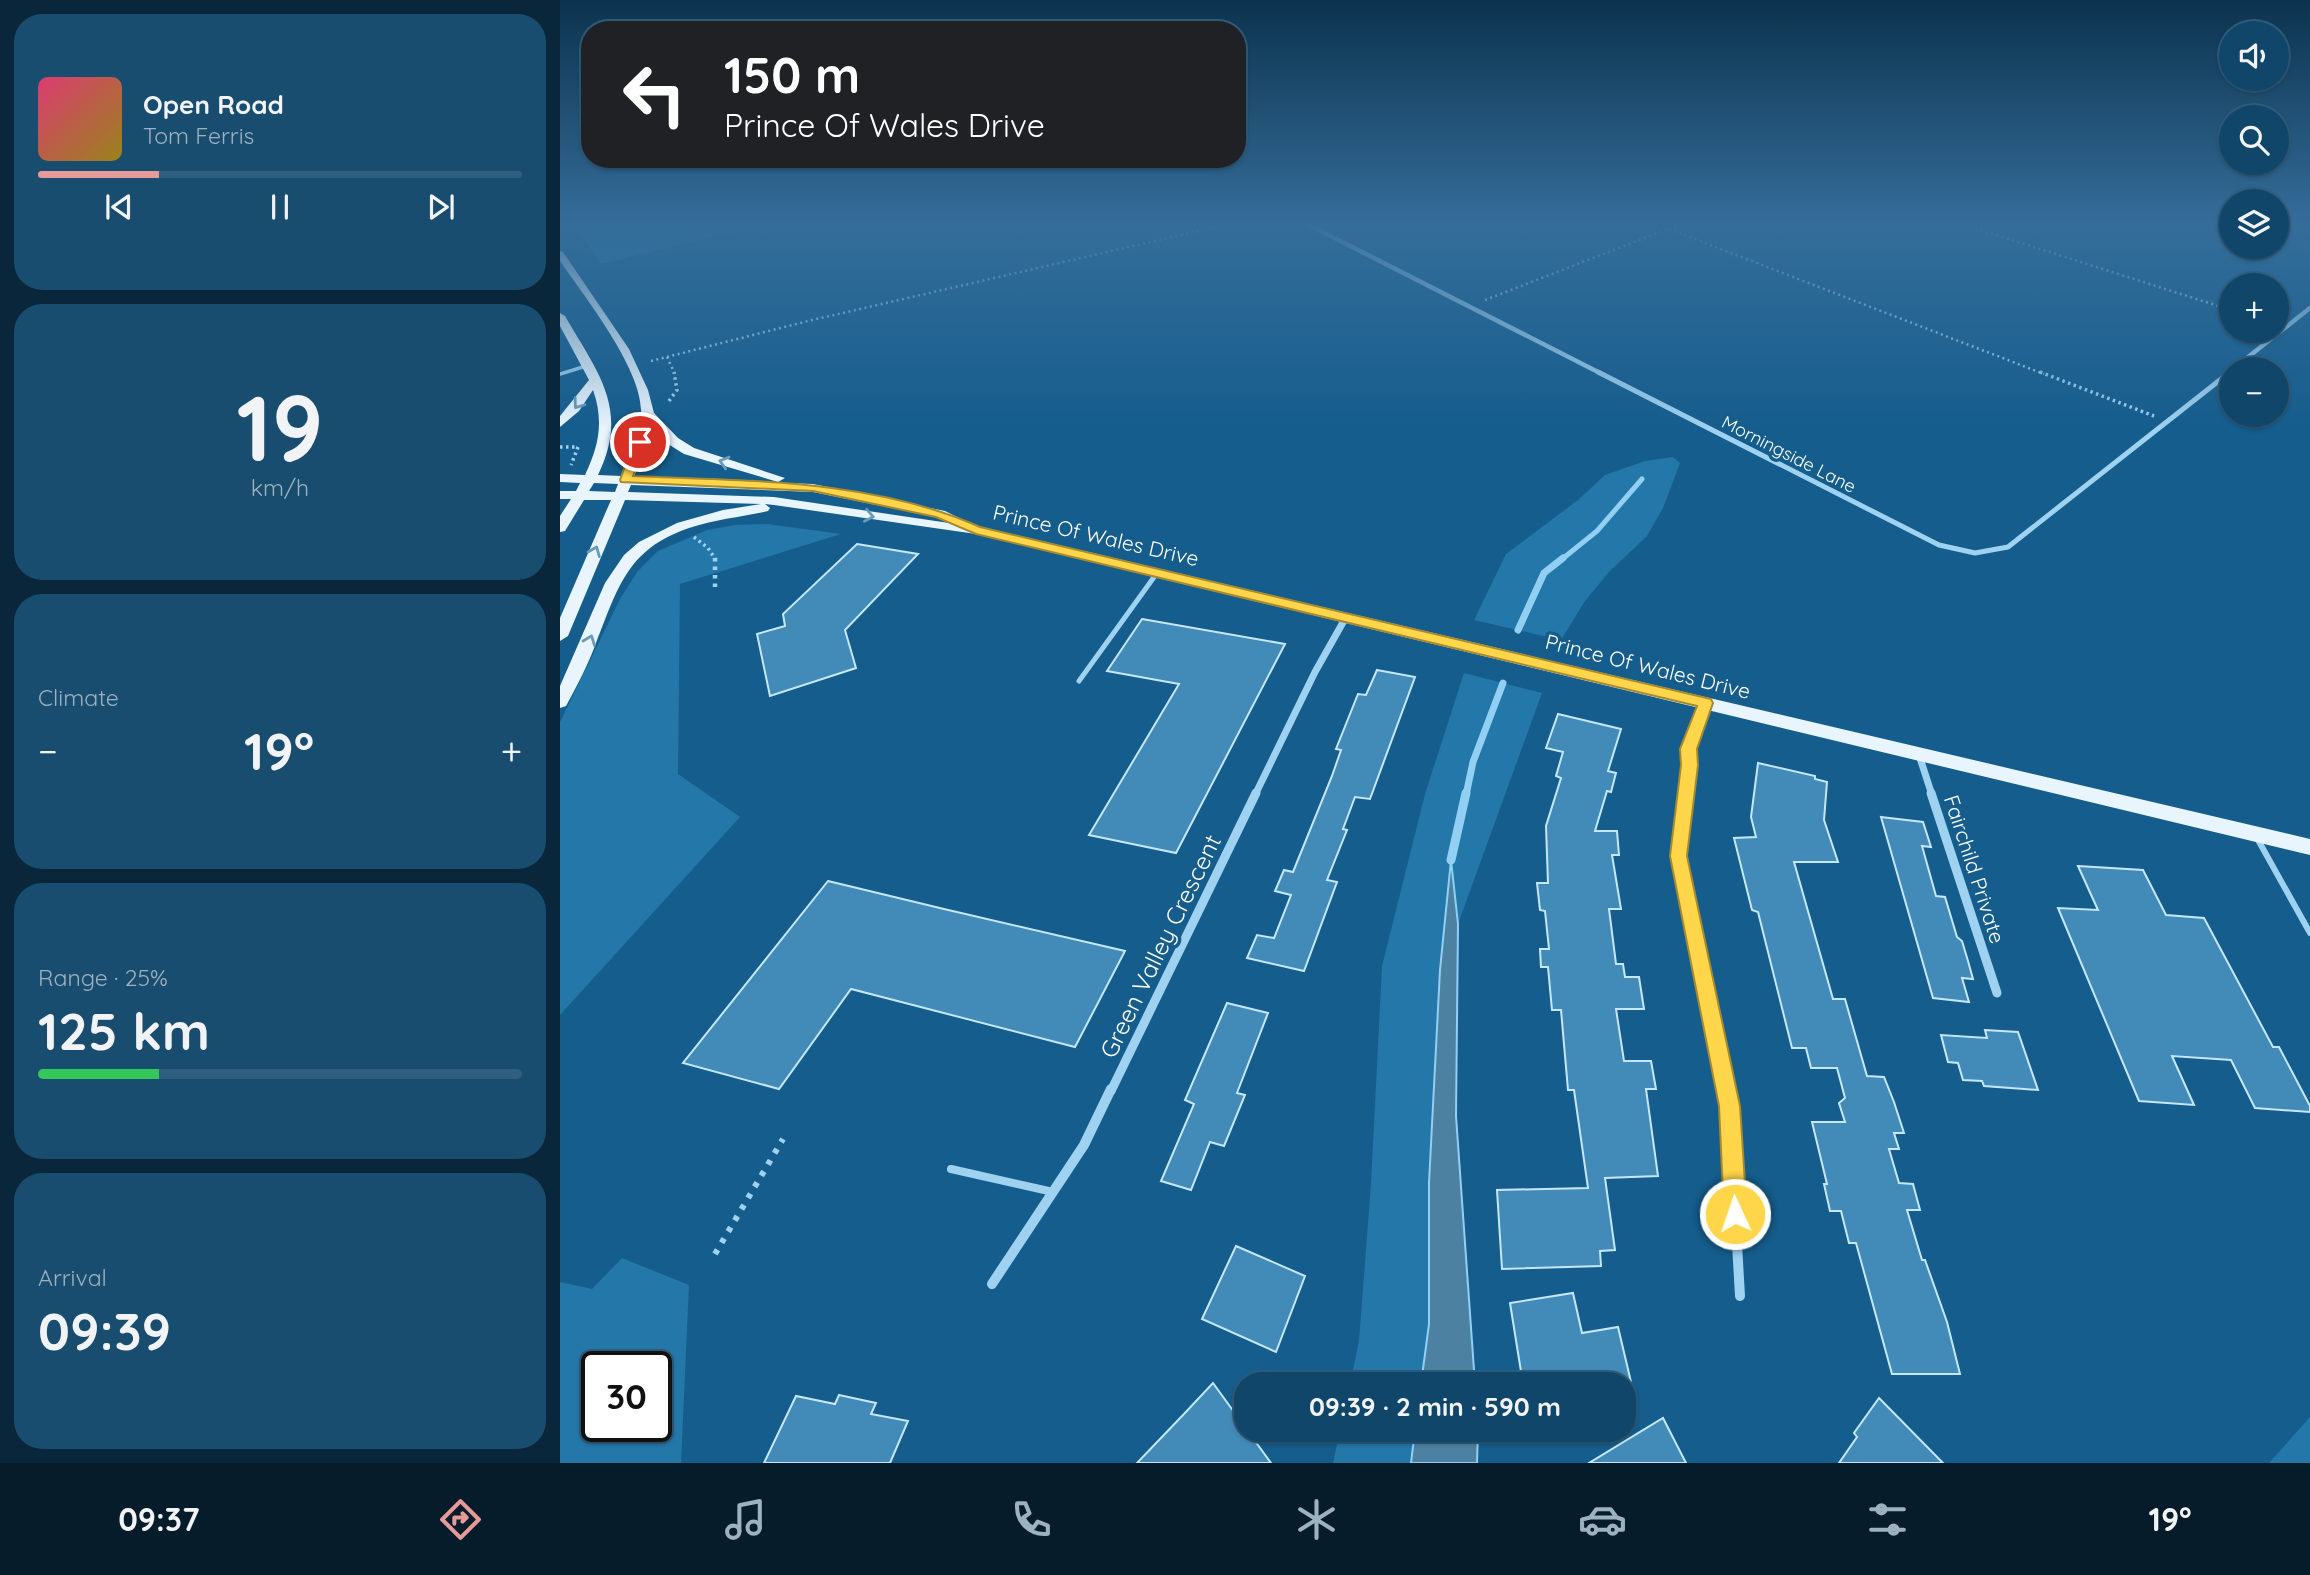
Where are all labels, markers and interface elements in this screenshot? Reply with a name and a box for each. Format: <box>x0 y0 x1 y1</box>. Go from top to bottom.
map controls <box>2219 21 2289 427</box>
button: sound <box>2219 21 2289 91</box>
text: 150 m <box>724 44 860 105</box>
icon: left <box>609 49 700 140</box>
text: Open Road <box>143 88 284 121</box>
text: Prince Of Wales Drive <box>724 105 1045 145</box>
button: search <box>2219 105 2289 175</box>
text: Tom Ferris <box>143 121 254 150</box>
icon: previous <box>100 188 138 226</box>
icon: pause <box>261 188 299 226</box>
icon: next <box>422 188 460 226</box>
button: layers <box>2219 189 2289 259</box>
button: + <box>2219 273 2289 343</box>
button: − <box>2219 357 2289 427</box>
text: 19 <box>236 370 324 484</box>
one-way arrow <box>574 396 586 408</box>
street label: Morningside Lane <box>1718 410 1860 498</box>
pin <box>610 412 670 472</box>
icon: arrive <box>621 423 659 461</box>
one-way arrow <box>718 456 730 471</box>
text: km/h <box>251 473 309 502</box>
street label: Prince Of Wales Drive <box>991 499 1201 571</box>
one-way arrow <box>863 507 875 522</box>
one-way arrow <box>587 545 601 557</box>
street label: Prince Of Wales Drive <box>1543 628 1753 704</box>
one-way arrow <box>581 635 595 647</box>
text: Climate <box>38 683 119 712</box>
text: 19° <box>244 718 314 783</box>
text: − <box>38 727 58 775</box>
text: + <box>501 727 522 775</box>
street label: Fairchild Private <box>1939 792 2011 946</box>
street label: Green Valley Crescent <box>1093 829 1227 1063</box>
text: Range · 25% <box>38 963 168 992</box>
text: 125 km <box>38 998 210 1063</box>
position arrow <box>1698 1177 1772 1251</box>
text: Arrival <box>38 1263 107 1292</box>
text: 09:39 <box>38 1298 171 1363</box>
speed limit sign: 30 <box>581 1351 672 1442</box>
text: 09:39 · 2 min · 590 m <box>1309 1390 1561 1423</box>
icon: directions <box>436 1495 485 1544</box>
icon: music <box>721 1495 770 1544</box>
icon: phone <box>1007 1495 1056 1544</box>
icon: climate <box>1292 1495 1341 1544</box>
icon: car <box>1578 1495 1627 1544</box>
icon: filters <box>1863 1495 1912 1544</box>
text: 09:37 <box>118 1499 200 1539</box>
text: 19° <box>2148 1499 2192 1539</box>

